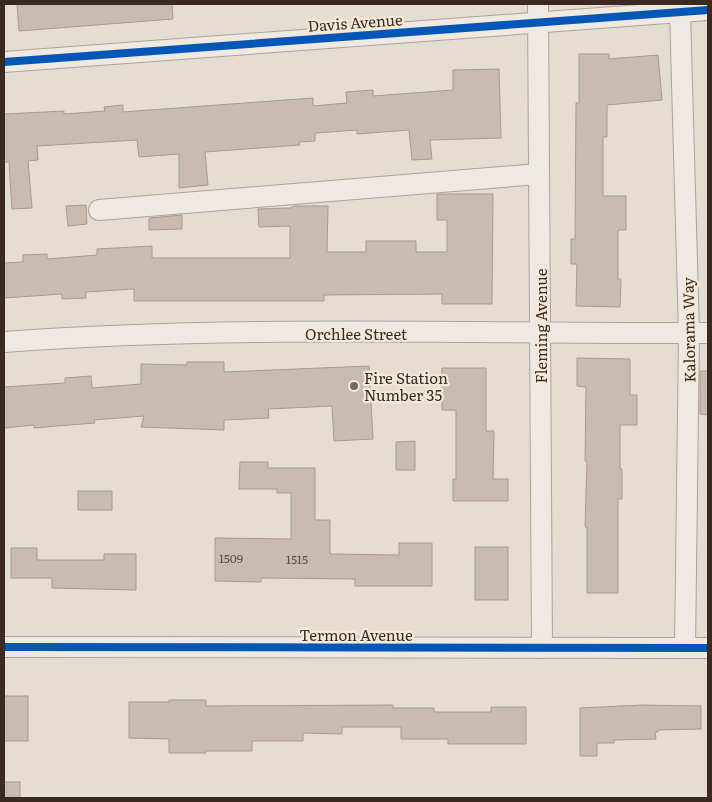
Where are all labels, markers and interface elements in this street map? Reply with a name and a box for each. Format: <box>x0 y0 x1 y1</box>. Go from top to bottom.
street label: Davis Avenue <box>307 7 404 37</box>
street label: Fleming Avenue <box>529 268 552 383</box>
street label: Kalorama Way <box>676 277 700 383</box>
street label: Orchlee Street <box>305 322 407 345</box>
place label: Fire Station Number 35 <box>364 366 448 406</box>
marker: Fire Station Number 35 <box>348 380 360 392</box>
house number: 1509 <box>219 549 243 567</box>
house number: 1515 <box>286 550 308 568</box>
street label: Termon Avenue <box>299 623 413 646</box>

